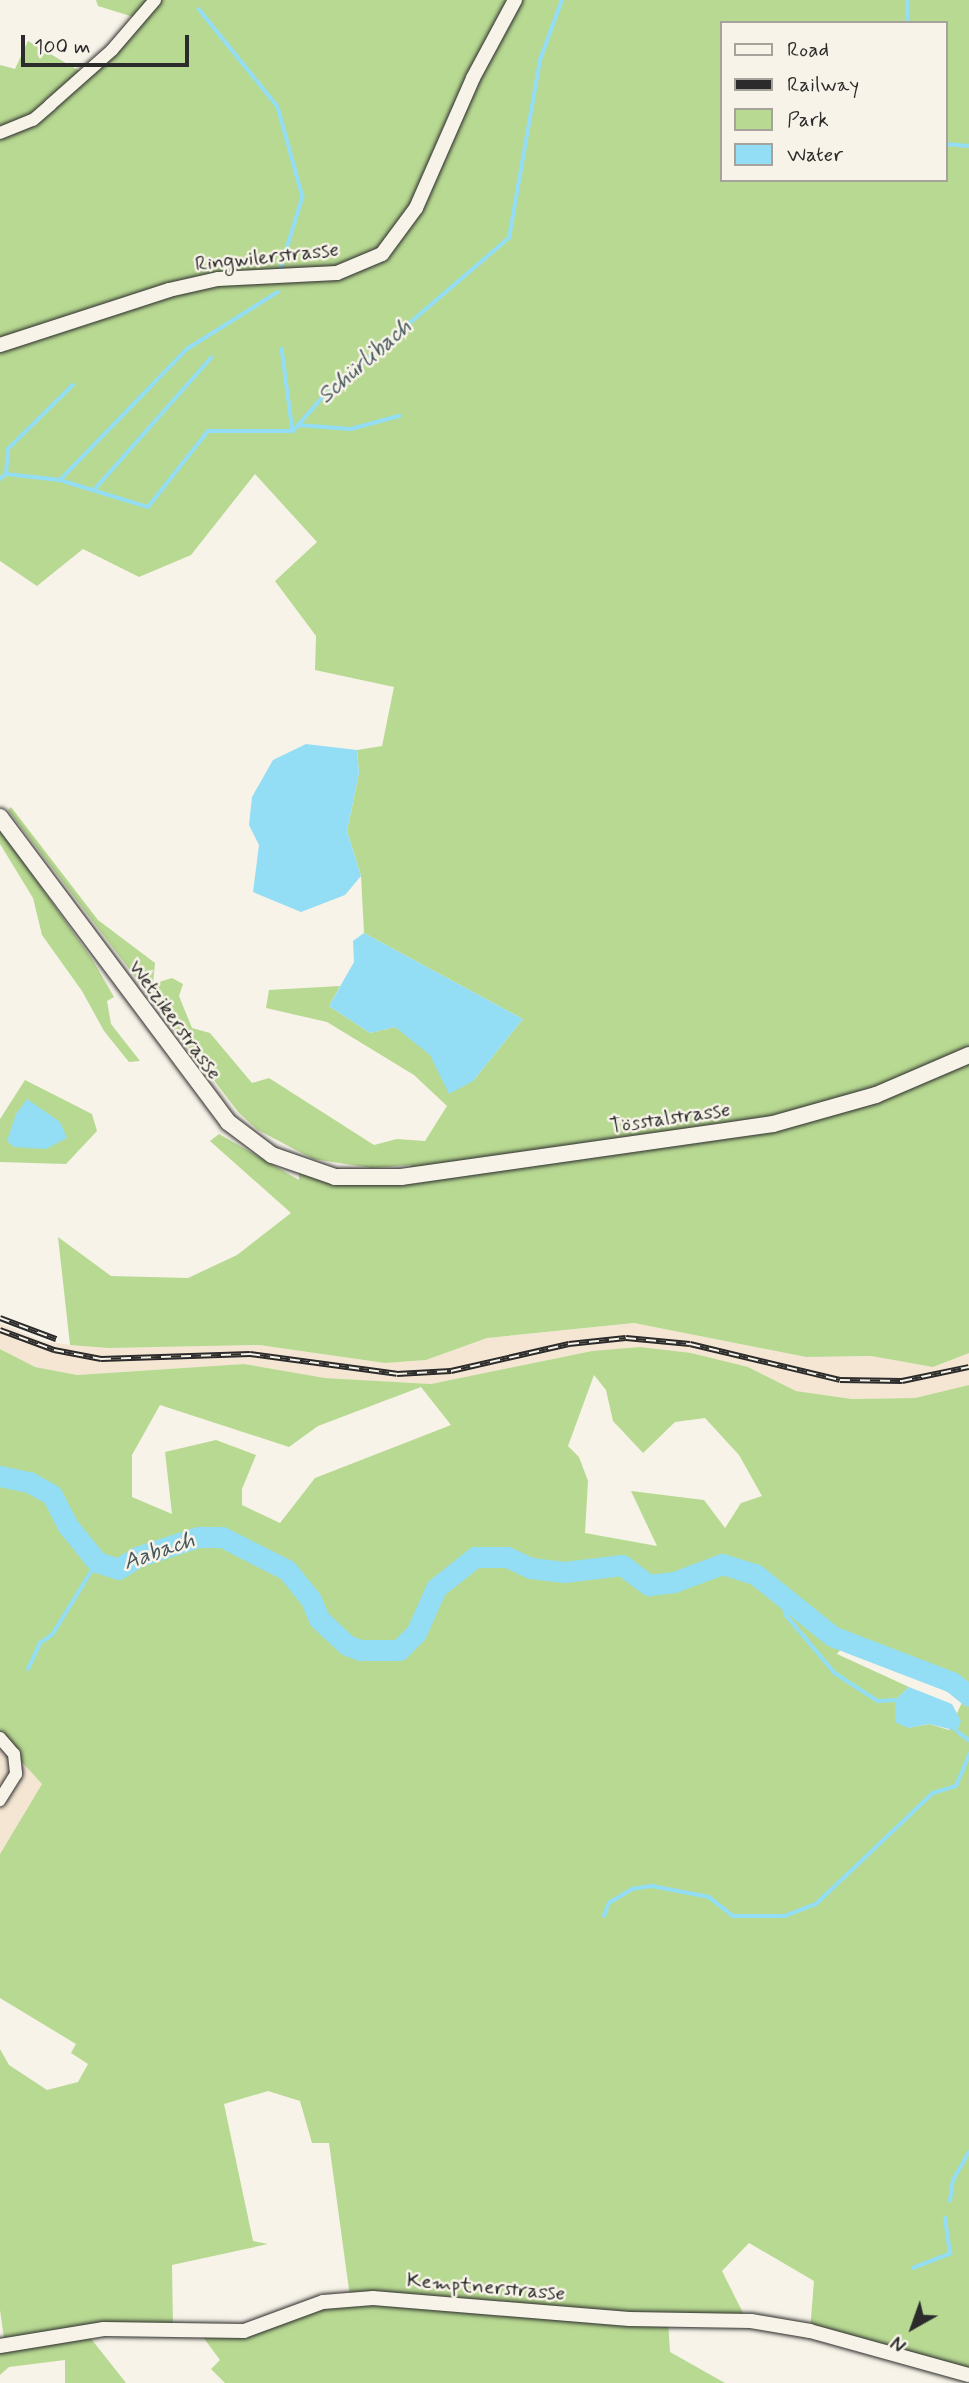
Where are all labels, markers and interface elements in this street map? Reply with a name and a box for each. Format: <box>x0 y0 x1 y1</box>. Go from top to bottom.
scale bar <box>24 21 192 65</box>
legend <box>720 21 948 182</box>
text: 100 m <box>34 33 90 61</box>
text: Road <box>787 36 829 64</box>
text: Railway <box>787 71 859 99</box>
text: Park <box>787 106 829 134</box>
text: Water <box>787 141 843 169</box>
street label: Ringwilerstrasse <box>194 237 340 277</box>
water label: Schürlibach <box>312 314 418 410</box>
street label: Wetzikerstrasse <box>123 955 227 1085</box>
street label: Tösstalstrasse <box>608 1097 732 1139</box>
water label: Aabach <box>120 1527 198 1577</box>
street label: Kemptnerstrasse <box>406 2268 566 2306</box>
north arrow <box>878 2292 948 2362</box>
text: N <box>886 2330 912 2357</box>

